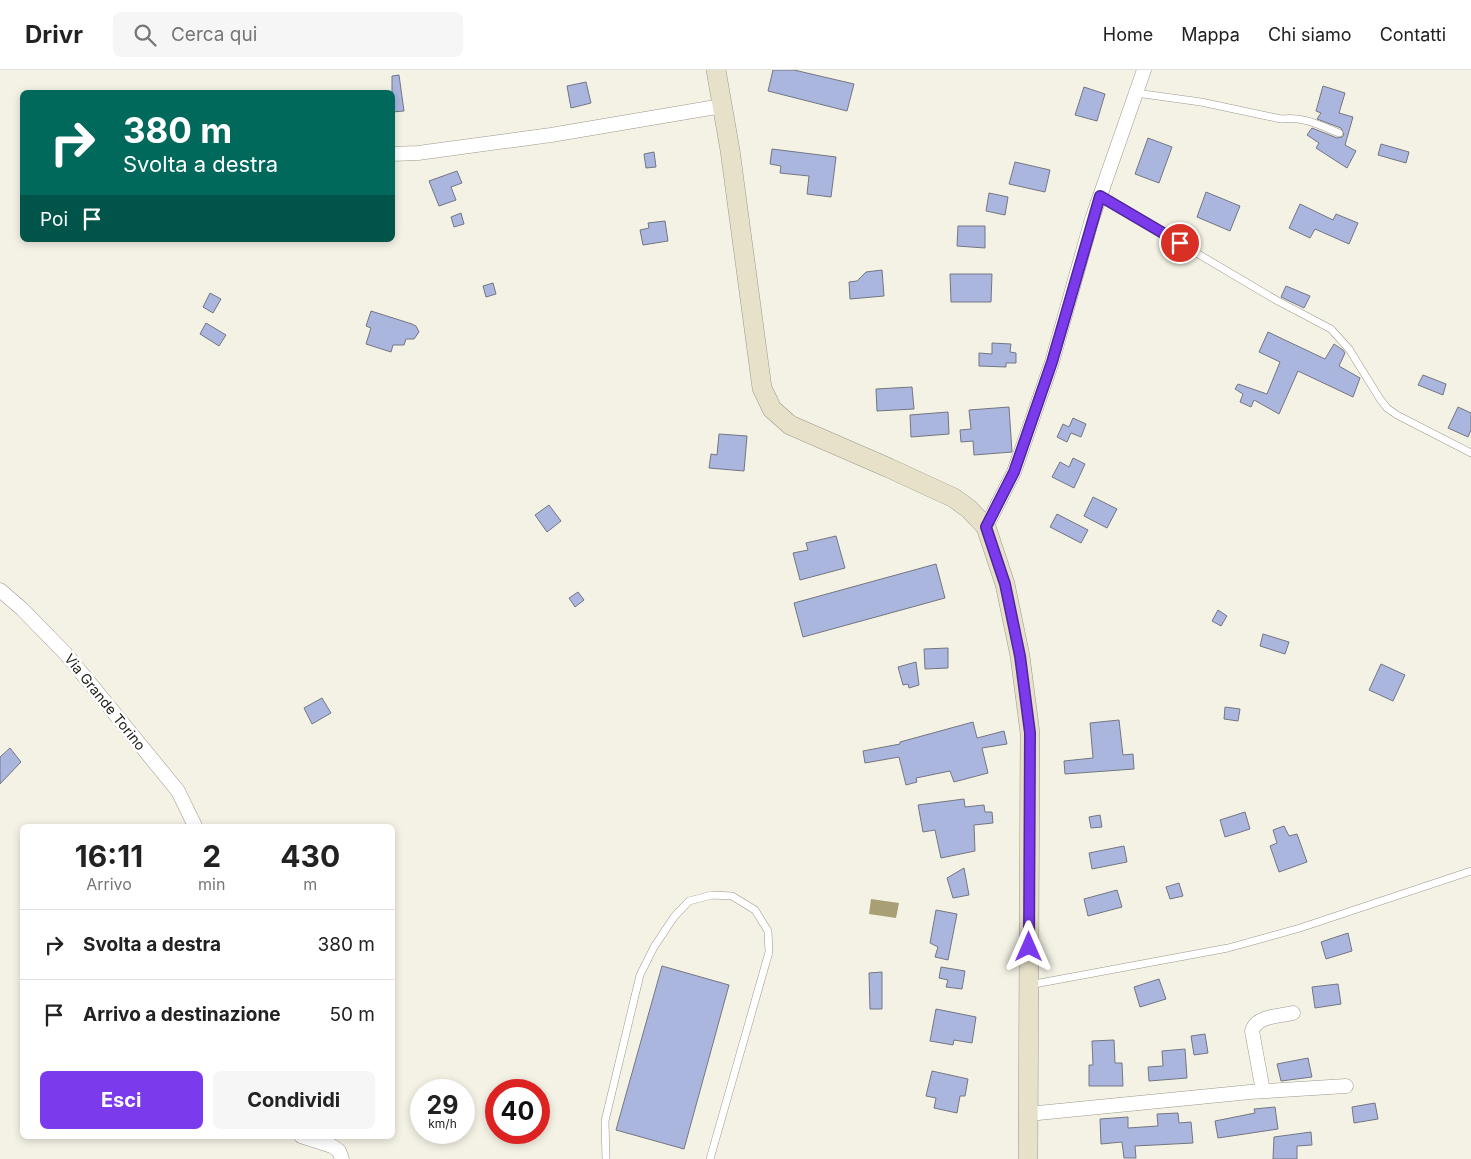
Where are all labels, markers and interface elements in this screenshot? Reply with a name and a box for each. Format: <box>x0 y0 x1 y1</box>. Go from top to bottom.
search box <box>113 12 463 57</box>
text: Drivr <box>25 20 83 49</box>
icon: search <box>131 21 159 49</box>
text: Cerca qui <box>171 23 257 46</box>
text: Home <box>1103 24 1153 45</box>
text: Mappa <box>1181 24 1240 45</box>
text: Chi siamo <box>1268 24 1352 45</box>
text: Contatti <box>1380 24 1446 45</box>
text: 380 m <box>123 109 232 151</box>
icon: right <box>40 110 105 175</box>
text: Svolta a destra <box>123 151 278 177</box>
icon: arrive <box>78 205 106 233</box>
text: Poi <box>40 208 68 231</box>
pin <box>1159 222 1201 264</box>
icon: arrive <box>1166 229 1194 257</box>
street label: Via Grande Torino <box>61 650 150 753</box>
text: 16:11 <box>75 838 143 874</box>
text: 2 <box>202 838 221 874</box>
text: 430 <box>280 838 340 874</box>
text: Arrivo <box>86 874 132 894</box>
text: min <box>198 874 225 894</box>
text: m <box>303 874 317 894</box>
position arrow <box>1002 920 1054 972</box>
icon: right <box>40 931 68 959</box>
text: Svolta a destra <box>83 933 221 956</box>
text: 380 m <box>318 933 375 956</box>
icon: arrive <box>40 1001 68 1029</box>
text: Arrivo a destinazione <box>83 1003 281 1026</box>
text: 50 m <box>329 1003 375 1026</box>
button: Esci <box>40 1071 203 1129</box>
button: Condividi <box>213 1071 375 1129</box>
speed limit sign: 40 <box>485 1079 550 1144</box>
text: 29 <box>427 1090 458 1120</box>
text: km/h <box>428 1116 457 1131</box>

